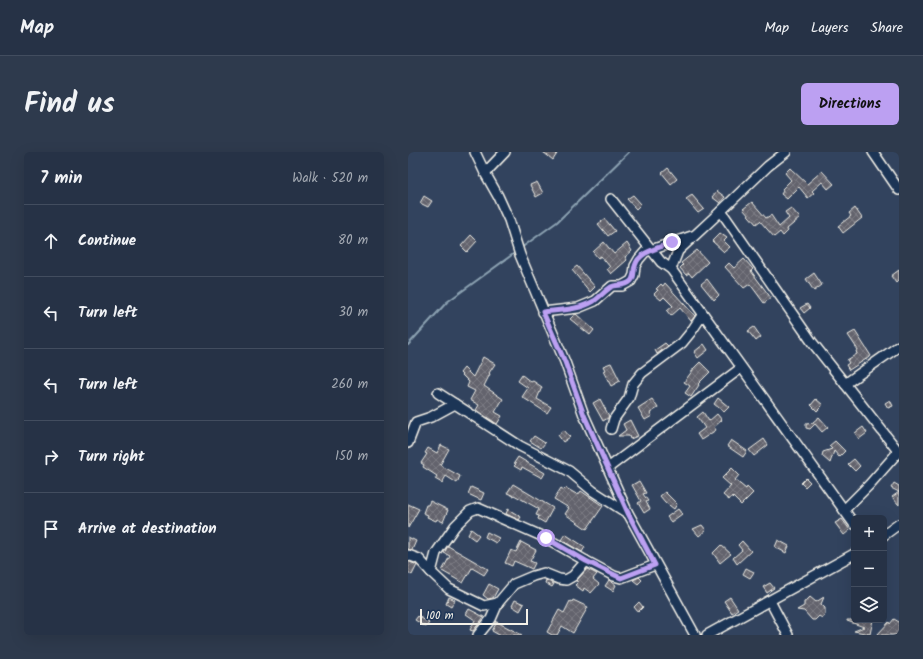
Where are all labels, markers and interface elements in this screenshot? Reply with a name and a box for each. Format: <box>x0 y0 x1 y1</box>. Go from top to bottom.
text: Map <box>20 13 54 43</box>
text: Map <box>765 17 789 39</box>
text: Layers <box>811 17 849 39</box>
text: Share <box>871 17 903 39</box>
text: Find us <box>24 82 115 127</box>
button: Directions <box>801 83 899 125</box>
text: 7 min <box>40 165 82 192</box>
text: Walk · 520 m <box>292 168 368 189</box>
text: Continue <box>78 229 136 253</box>
icon: ahead <box>40 230 62 252</box>
text: 80 m <box>338 230 368 251</box>
route end <box>663 233 681 251</box>
text: Turn left <box>78 301 138 325</box>
icon: left <box>40 302 62 324</box>
text: 30 m <box>339 302 368 323</box>
text: Turn left <box>78 373 138 397</box>
icon: left <box>40 374 62 396</box>
text: 260 m <box>331 374 368 395</box>
text: Turn right <box>78 445 145 469</box>
icon: right <box>40 446 62 468</box>
text: 150 m <box>335 446 368 467</box>
map controls <box>851 515 887 623</box>
button: + <box>851 515 887 551</box>
text: Arrive at destination <box>78 517 217 541</box>
icon: arrive <box>40 518 62 540</box>
route start <box>537 529 555 547</box>
button: − <box>851 551 887 587</box>
button: layers <box>851 587 887 623</box>
scale bar <box>420 607 528 626</box>
text: 100 m <box>426 607 454 625</box>

